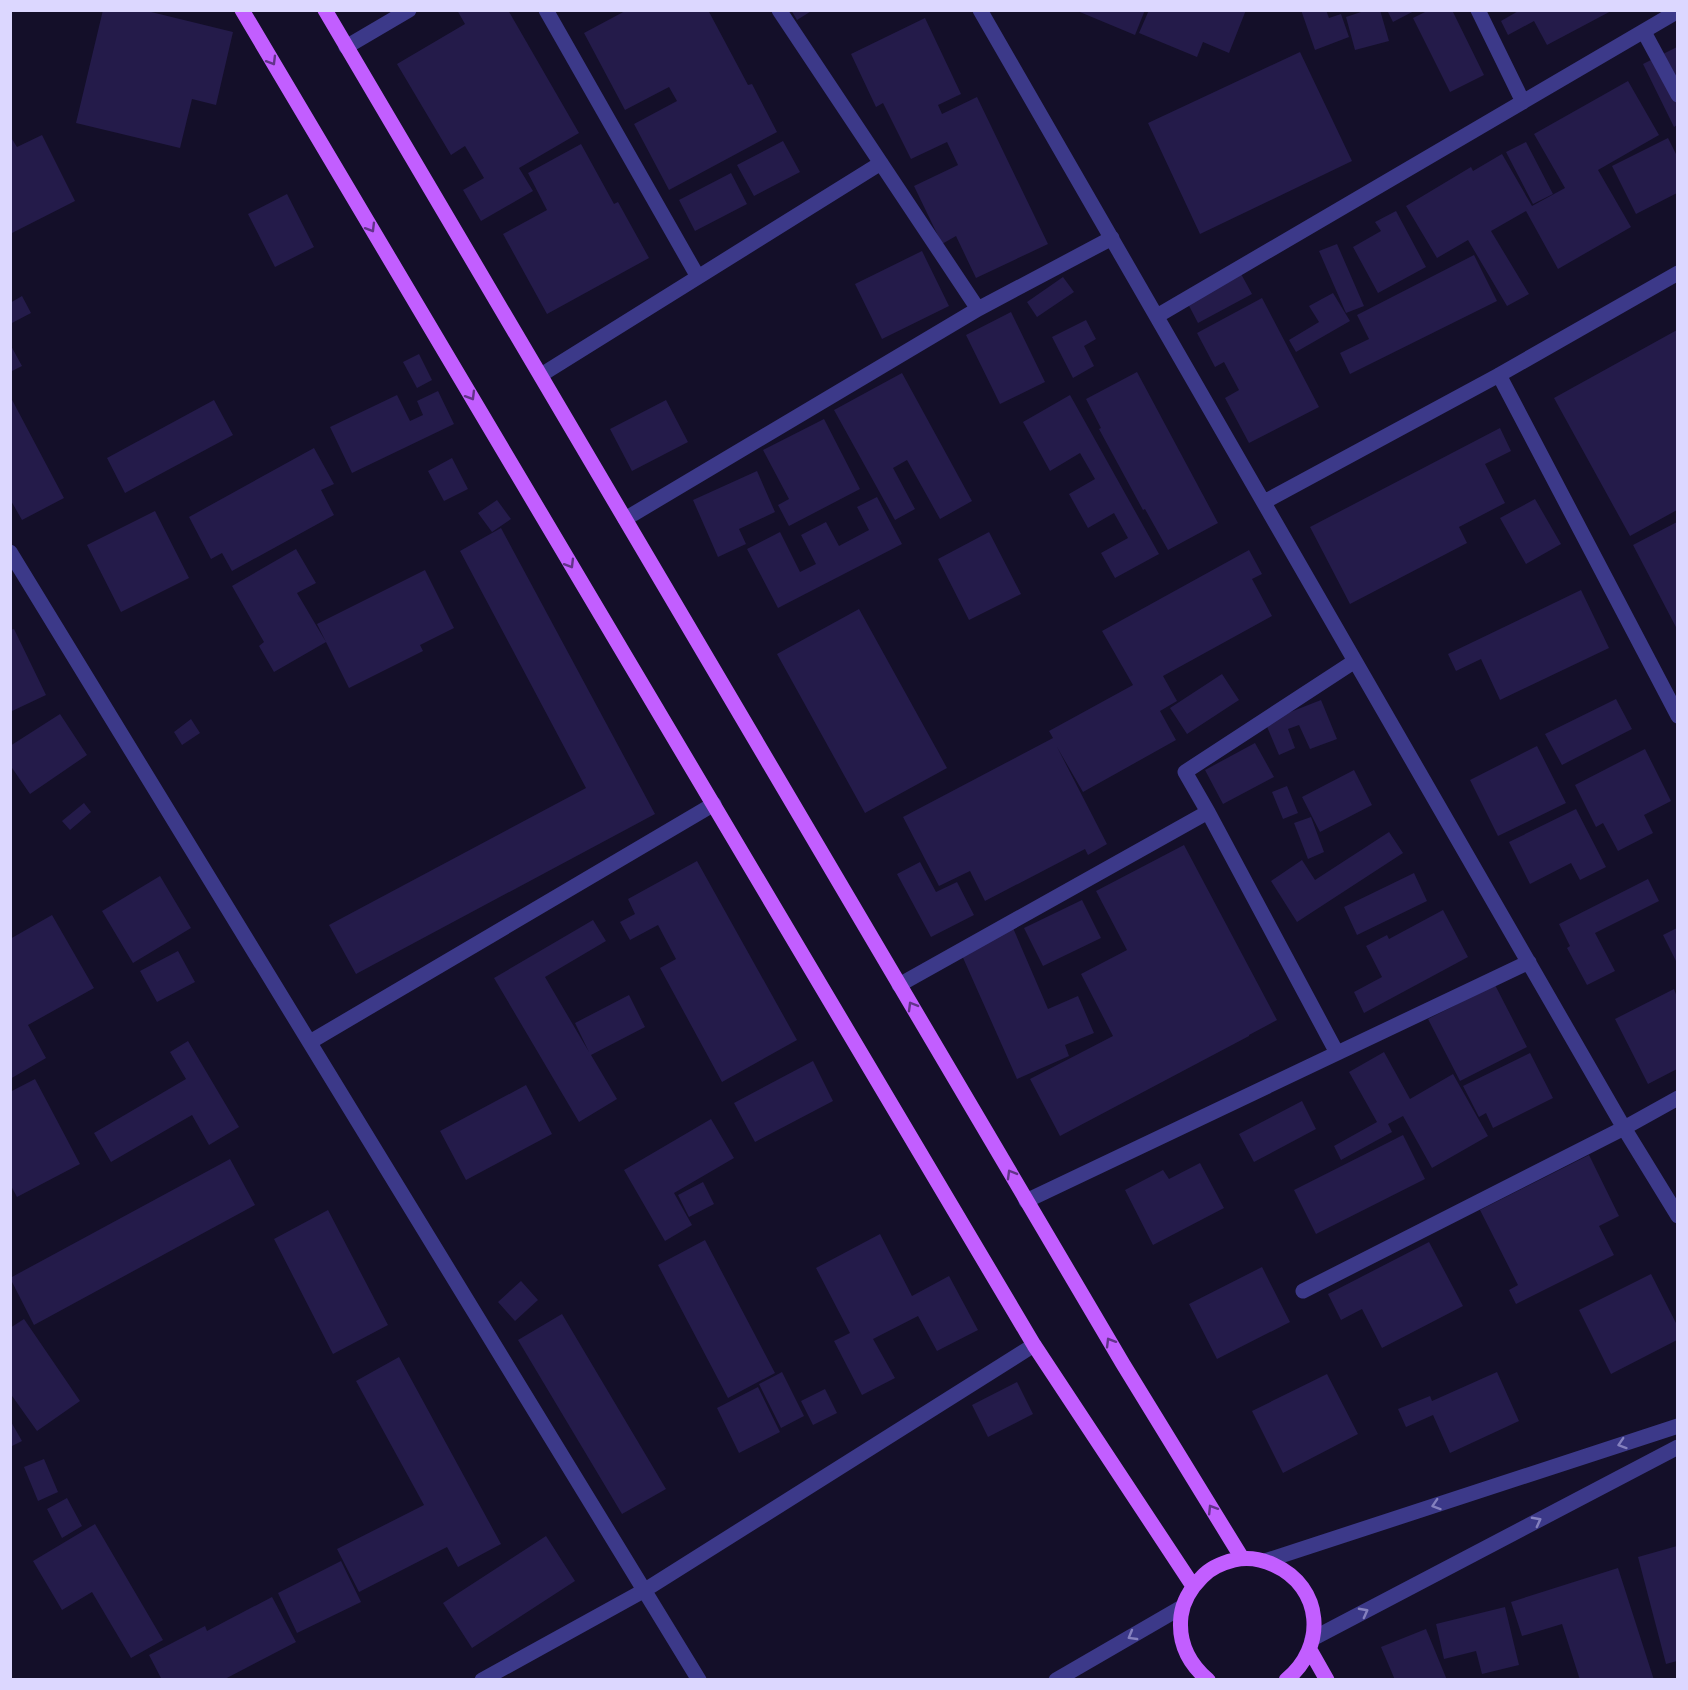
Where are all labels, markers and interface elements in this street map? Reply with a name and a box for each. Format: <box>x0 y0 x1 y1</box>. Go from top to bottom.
one-way arrow <box>264 55 276 65</box>
one-way arrow <box>364 222 376 232</box>
one-way arrow <box>463 390 475 400</box>
one-way arrow <box>563 558 575 568</box>
one-way arrow <box>908 1002 919 1012</box>
one-way arrow <box>1006 1170 1018 1180</box>
one-way arrow <box>1105 1338 1117 1348</box>
one-way arrow <box>1617 1437 1628 1450</box>
one-way arrow <box>1431 1497 1442 1510</box>
one-way arrow <box>1208 1504 1219 1515</box>
one-way arrow <box>1531 1517 1541 1528</box>
one-way arrow <box>1358 1607 1369 1619</box>
one-way arrow <box>1128 1628 1138 1640</box>

